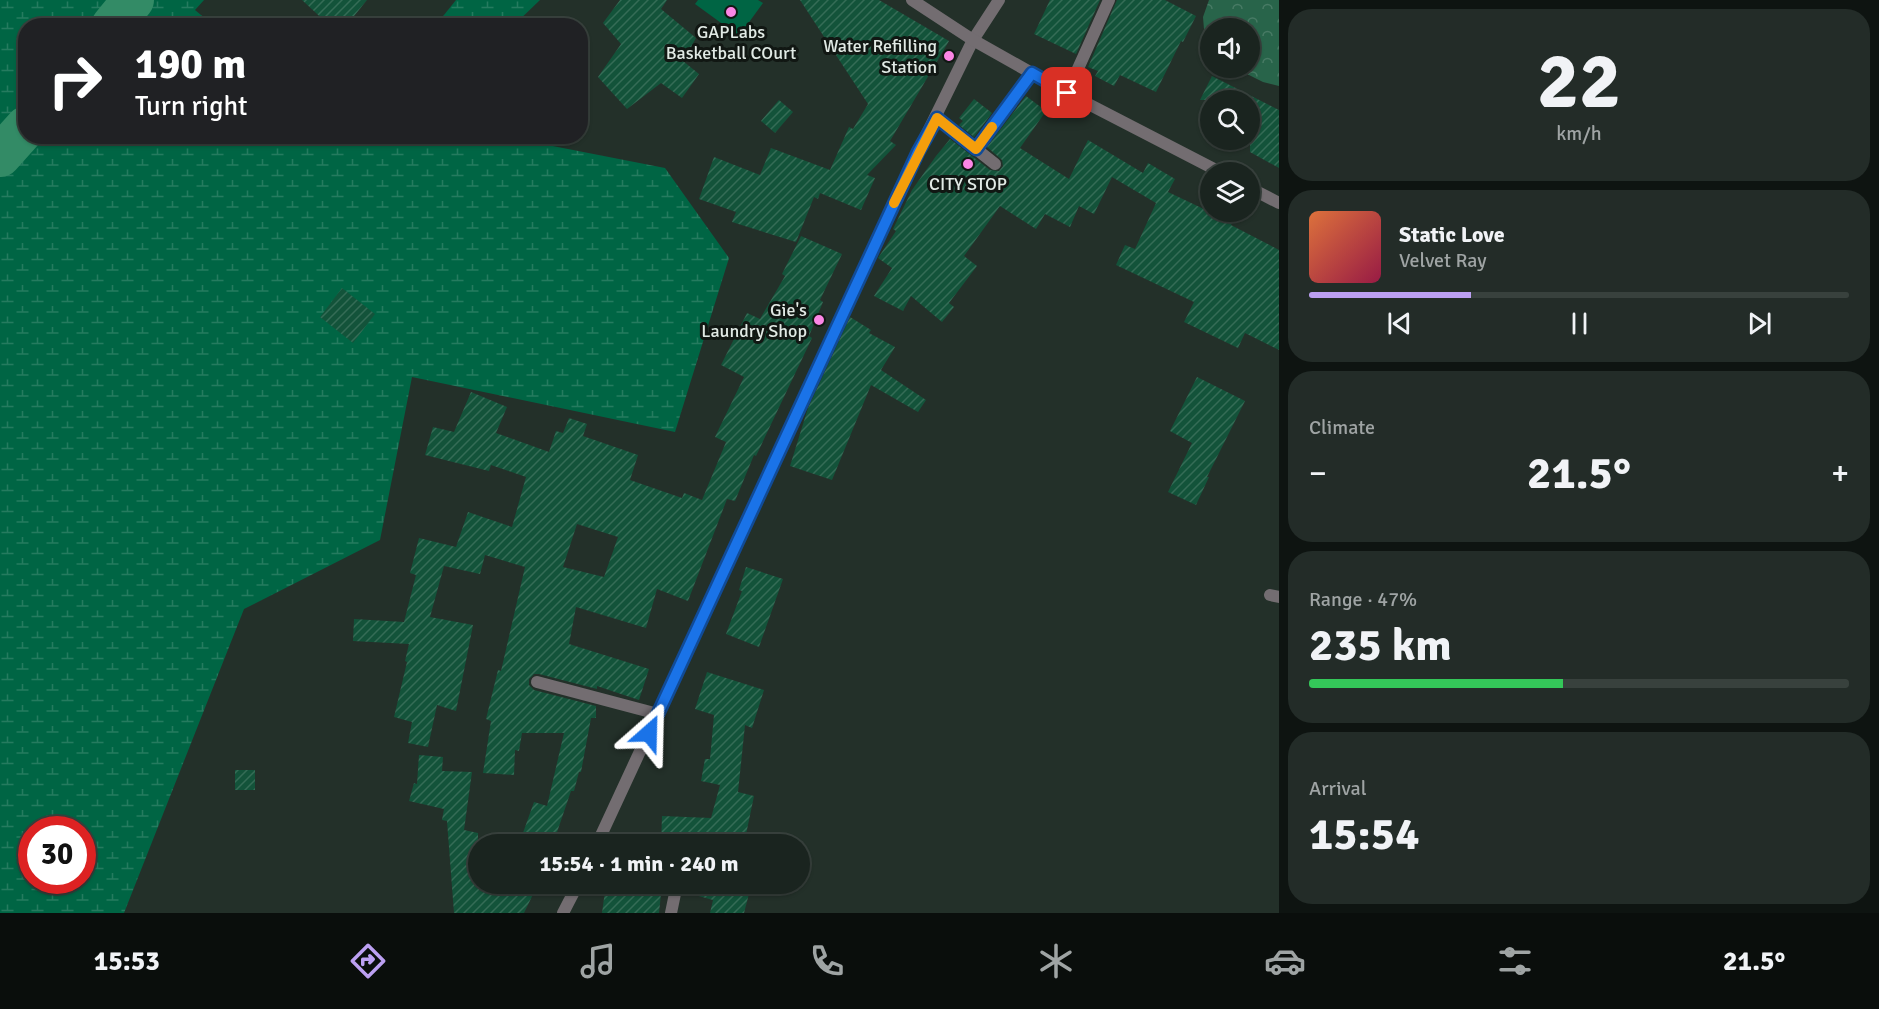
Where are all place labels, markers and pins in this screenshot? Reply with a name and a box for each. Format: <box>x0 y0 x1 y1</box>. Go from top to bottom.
marker: GAPLabs Basketball COurt <box>724 5 738 19</box>
place label: GAPLabs Basketball COurt <box>666 21 796 64</box>
place label: Water Refilling Station <box>823 35 937 78</box>
marker: Water Refilling Station <box>942 49 956 63</box>
pin <box>1041 67 1092 118</box>
marker: CITY STOP <box>961 157 975 171</box>
place label: CITY STOP <box>929 173 1007 195</box>
place label: Gie's Laundry Shop <box>701 299 807 342</box>
marker: Gie's Laundry Shop <box>812 313 826 327</box>

